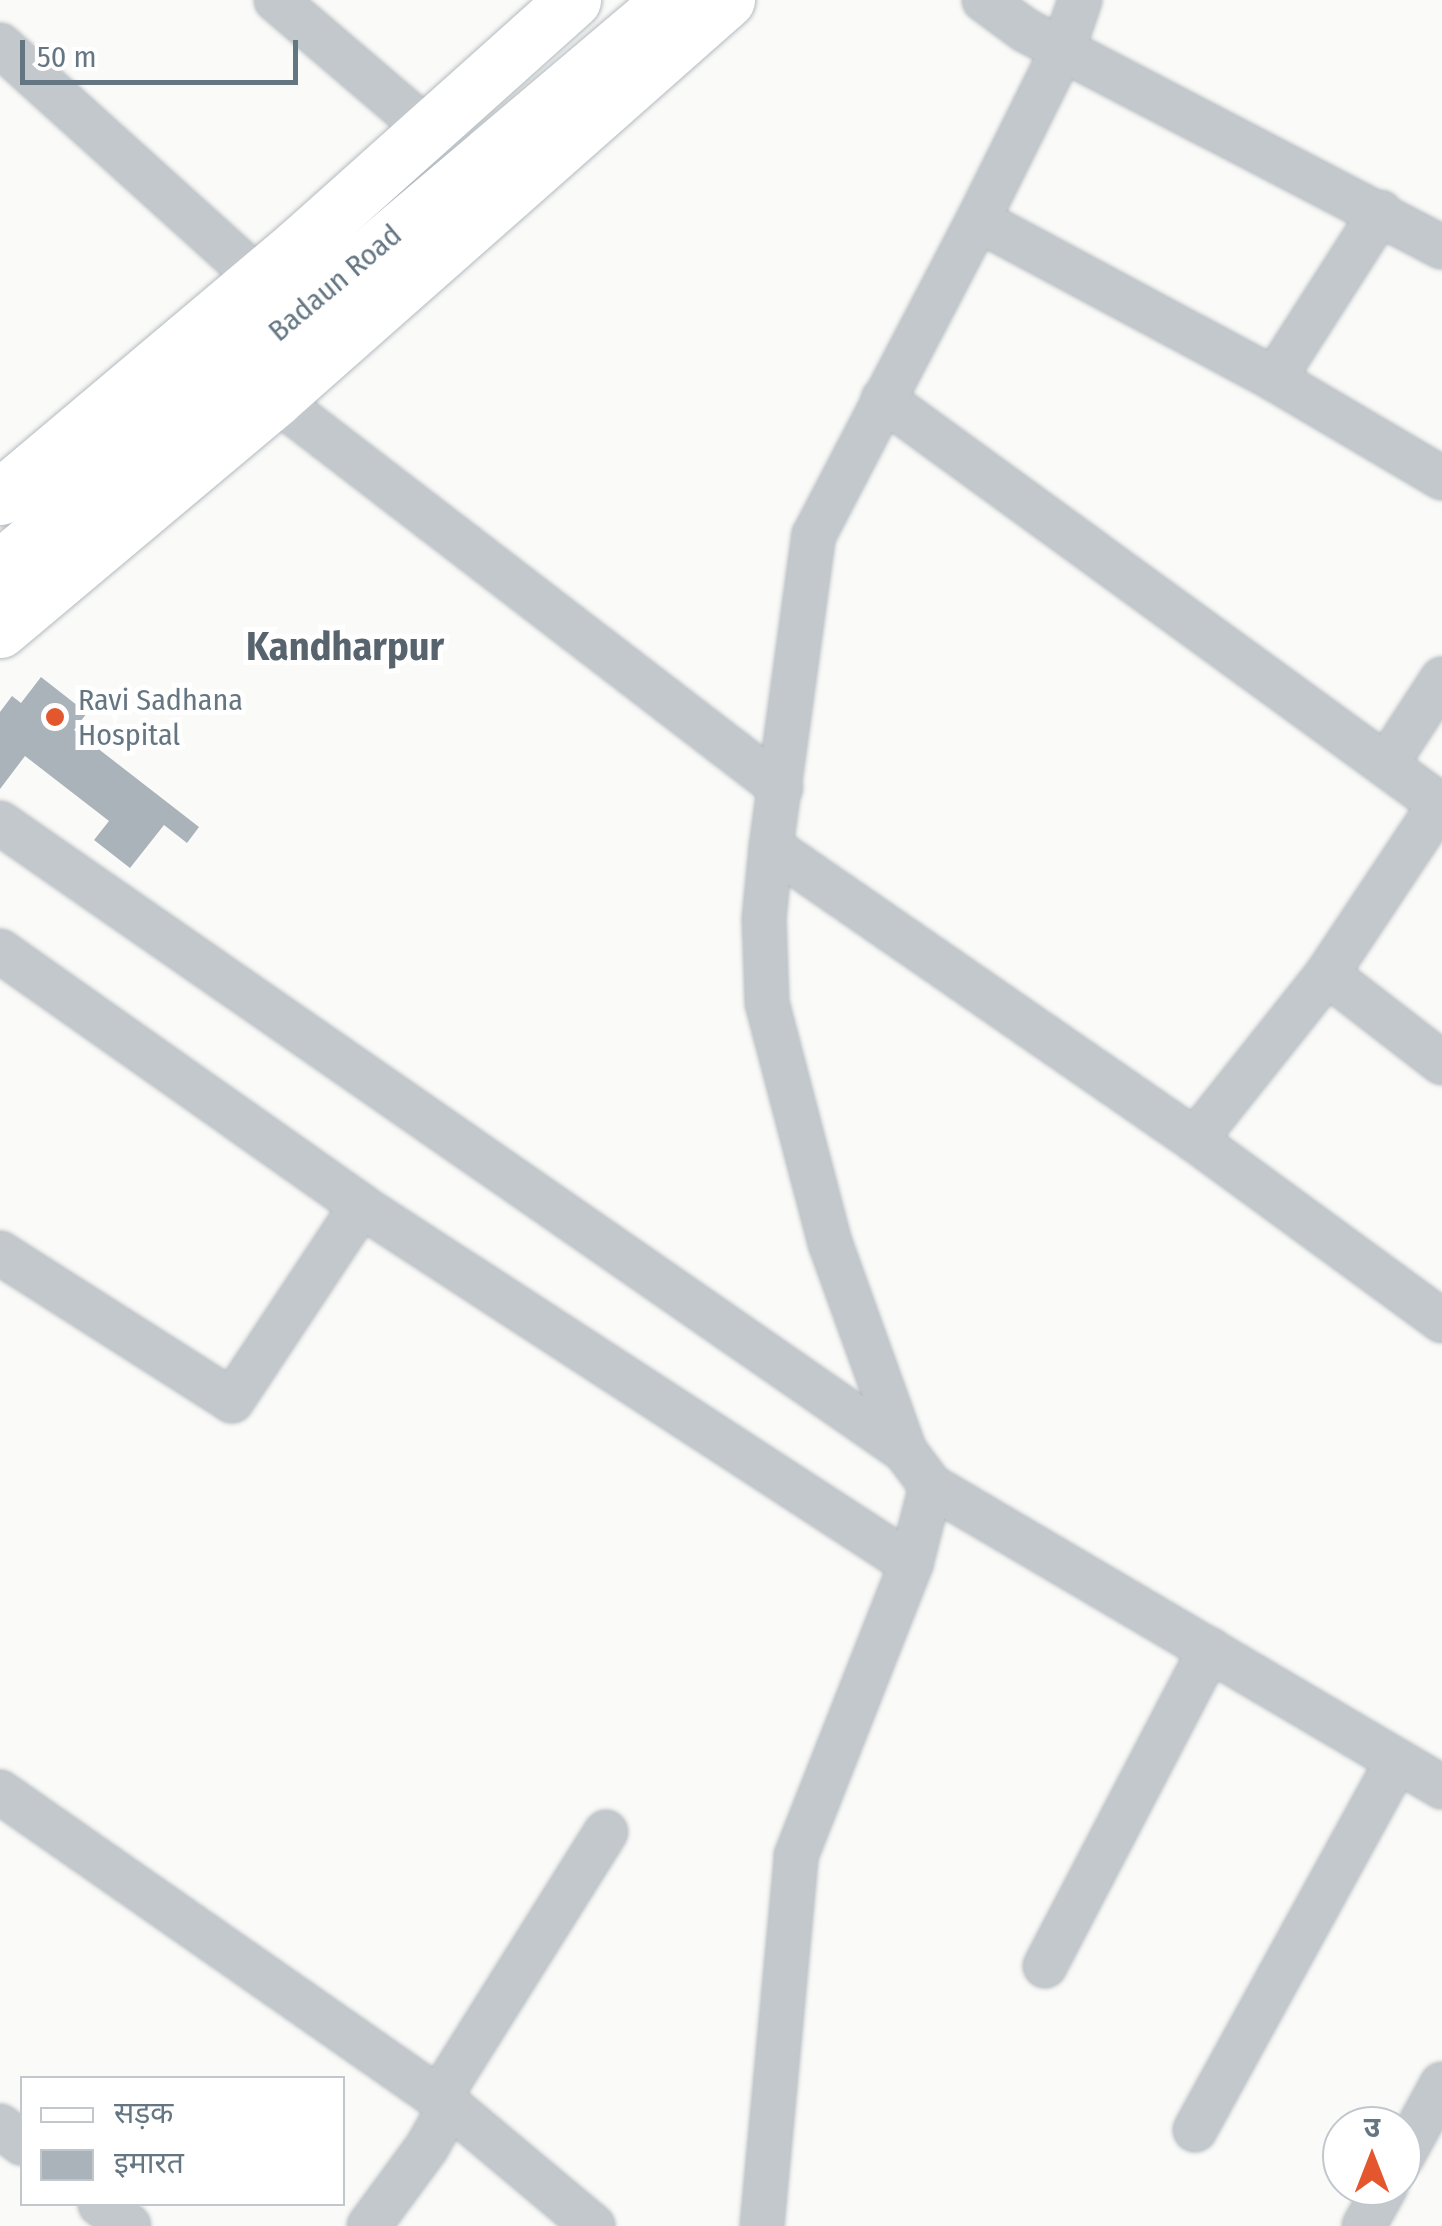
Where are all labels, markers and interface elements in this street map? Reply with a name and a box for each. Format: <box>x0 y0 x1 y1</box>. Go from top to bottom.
scale bar <box>25 20 302 82</box>
text: 50 m <box>37 39 97 75</box>
street label: Badaun Road <box>261 217 409 349</box>
district label: Kandharpur <box>246 623 444 671</box>
place label: Ravi Sadhana Hospital <box>78 682 243 752</box>
marker: Ravi Sadhana Hospital <box>42 704 68 730</box>
legend <box>20 2076 345 2206</box>
text: सड़क <box>114 2095 173 2131</box>
north arrow <box>1322 2106 1422 2206</box>
text: उ <box>1364 2111 1380 2144</box>
text: इमारत <box>114 2145 184 2181</box>

